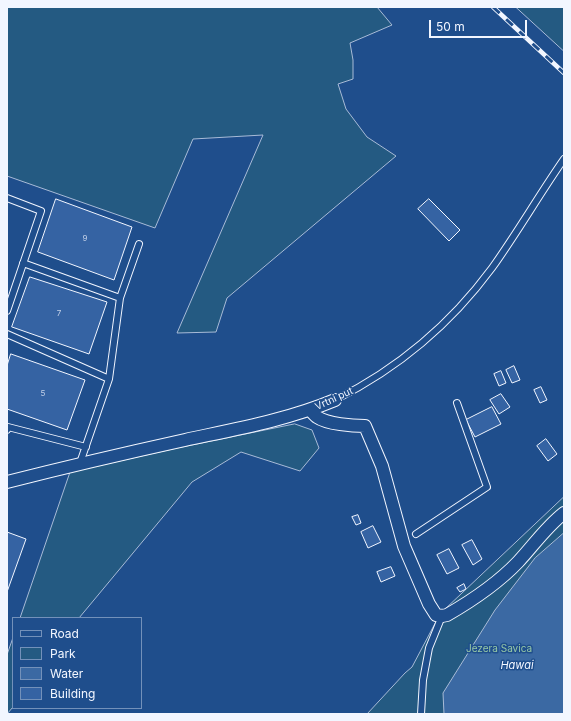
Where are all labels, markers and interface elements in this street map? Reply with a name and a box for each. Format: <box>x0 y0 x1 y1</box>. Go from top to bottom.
scale bar <box>431 12 529 38</box>
text: 50 m <box>436 19 465 34</box>
house number: 9 <box>83 234 87 244</box>
house number: 7 <box>57 309 61 319</box>
street label: Vrtni put <box>313 385 355 413</box>
house number: 5 <box>41 389 45 399</box>
legend <box>12 617 142 709</box>
text: Road <box>50 626 79 641</box>
park label: Jezera Savica <box>466 643 532 655</box>
text: Park <box>50 646 76 661</box>
water label: Hawai <box>500 659 534 673</box>
text: Water <box>50 666 83 681</box>
text: Building <box>50 686 95 701</box>

